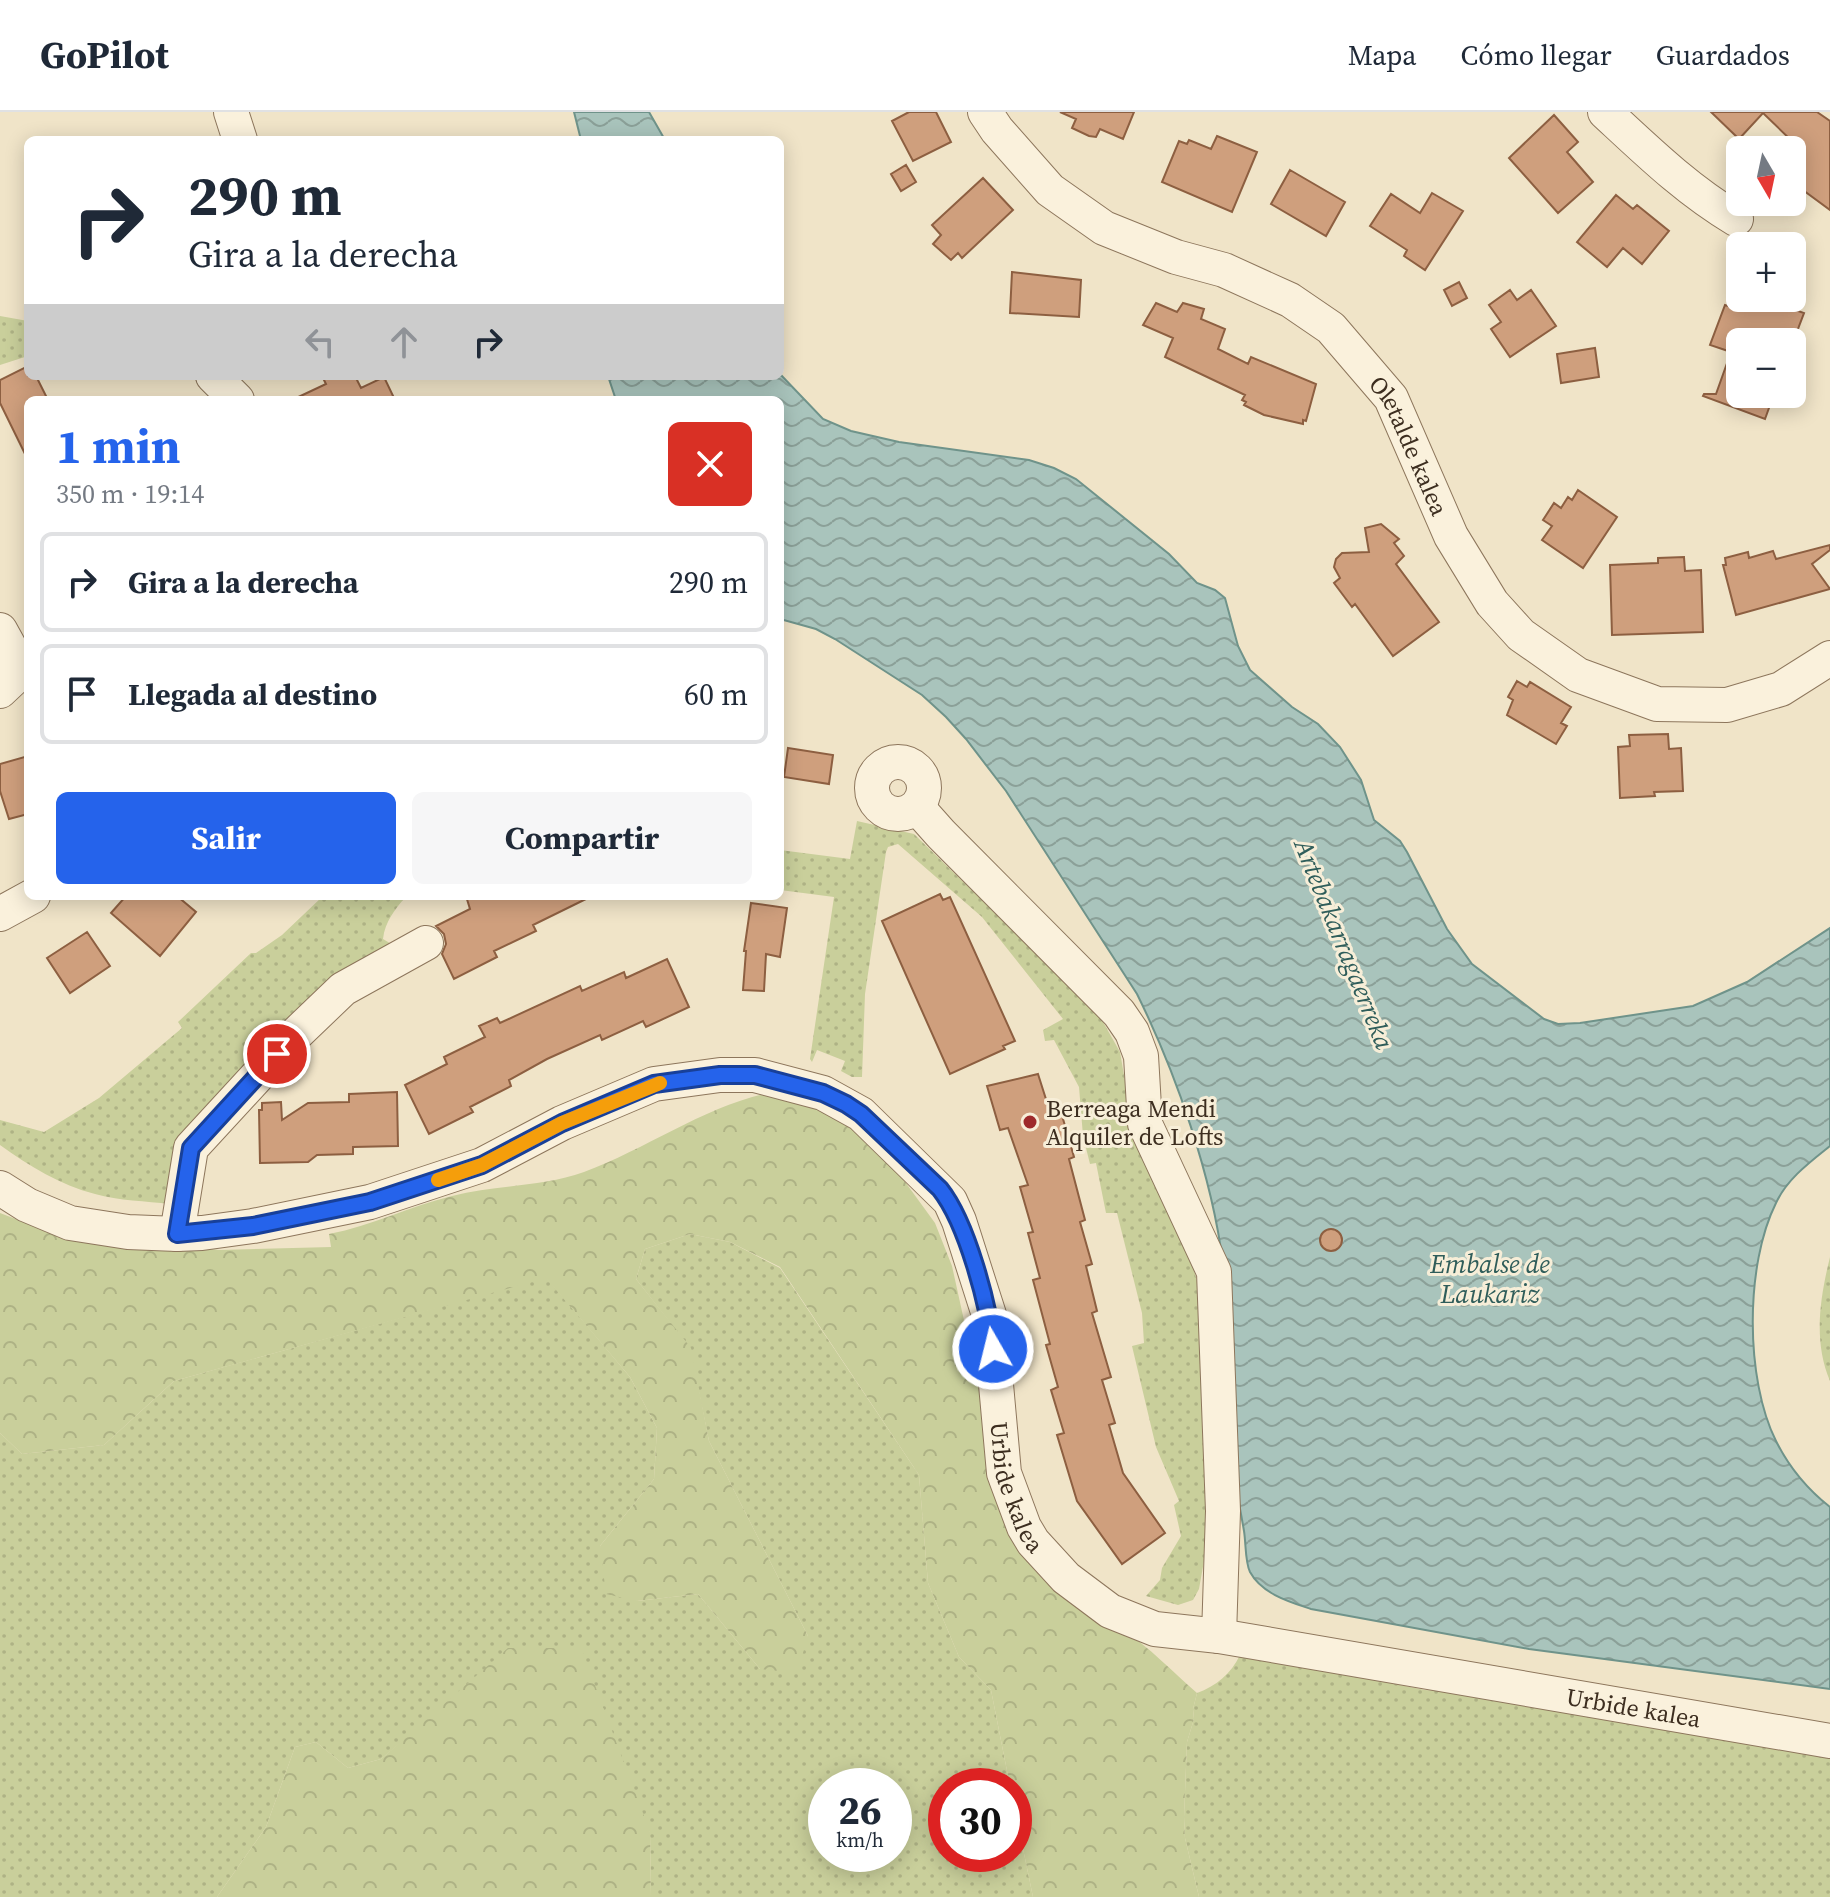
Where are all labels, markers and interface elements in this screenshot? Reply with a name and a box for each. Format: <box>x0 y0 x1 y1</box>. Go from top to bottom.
text: GoPilot <box>40 29 169 81</box>
text: Mapa <box>1348 36 1417 74</box>
text: Cómo llegar <box>1461 36 1612 74</box>
text: Guardados <box>1656 36 1790 74</box>
north arrow <box>1726 136 1806 216</box>
map controls <box>1726 136 1806 408</box>
text: 290 m <box>188 157 342 234</box>
icon: right <box>56 168 160 272</box>
text: Gira a la derecha <box>188 230 458 279</box>
button: + <box>1726 232 1806 312</box>
icon: left <box>298 320 342 364</box>
icon: ahead <box>382 320 426 364</box>
icon: right <box>466 320 510 364</box>
button: − <box>1726 328 1806 408</box>
street label: Oletalde kalea <box>1362 368 1457 521</box>
text: 1 min <box>56 413 181 479</box>
button: close <box>668 422 752 506</box>
text: 350 m · 19:14 <box>56 476 204 512</box>
icon: right <box>60 560 104 604</box>
text: Gira a la derecha <box>128 562 359 603</box>
text: 290 m <box>669 562 748 603</box>
icon: arrive <box>60 672 104 716</box>
text: Llegada al destino <box>128 674 377 715</box>
text: 60 m <box>684 674 748 715</box>
button: Salir <box>56 792 396 884</box>
button: Compartir <box>412 792 752 884</box>
water label: Artebakarragaerreka <box>1285 832 1403 1055</box>
pin <box>243 1020 311 1088</box>
icon: arrive <box>255 1032 299 1076</box>
place label: Berreaga Mendi Alquiler de Lofts <box>1046 1092 1224 1153</box>
marker: Berreaga Mendi Alquiler de Lofts <box>1021 1113 1039 1131</box>
water label: Embalse de Laukariz <box>1429 1246 1550 1312</box>
position arrow <box>951 1307 1035 1391</box>
street label: Urbide kalea <box>983 1420 1052 1560</box>
street label: Urbide kalea <box>1564 1679 1704 1735</box>
speed limit sign: 30 <box>928 1768 1032 1872</box>
text: 26 <box>838 1783 882 1837</box>
text: km/h <box>836 1826 884 1854</box>

